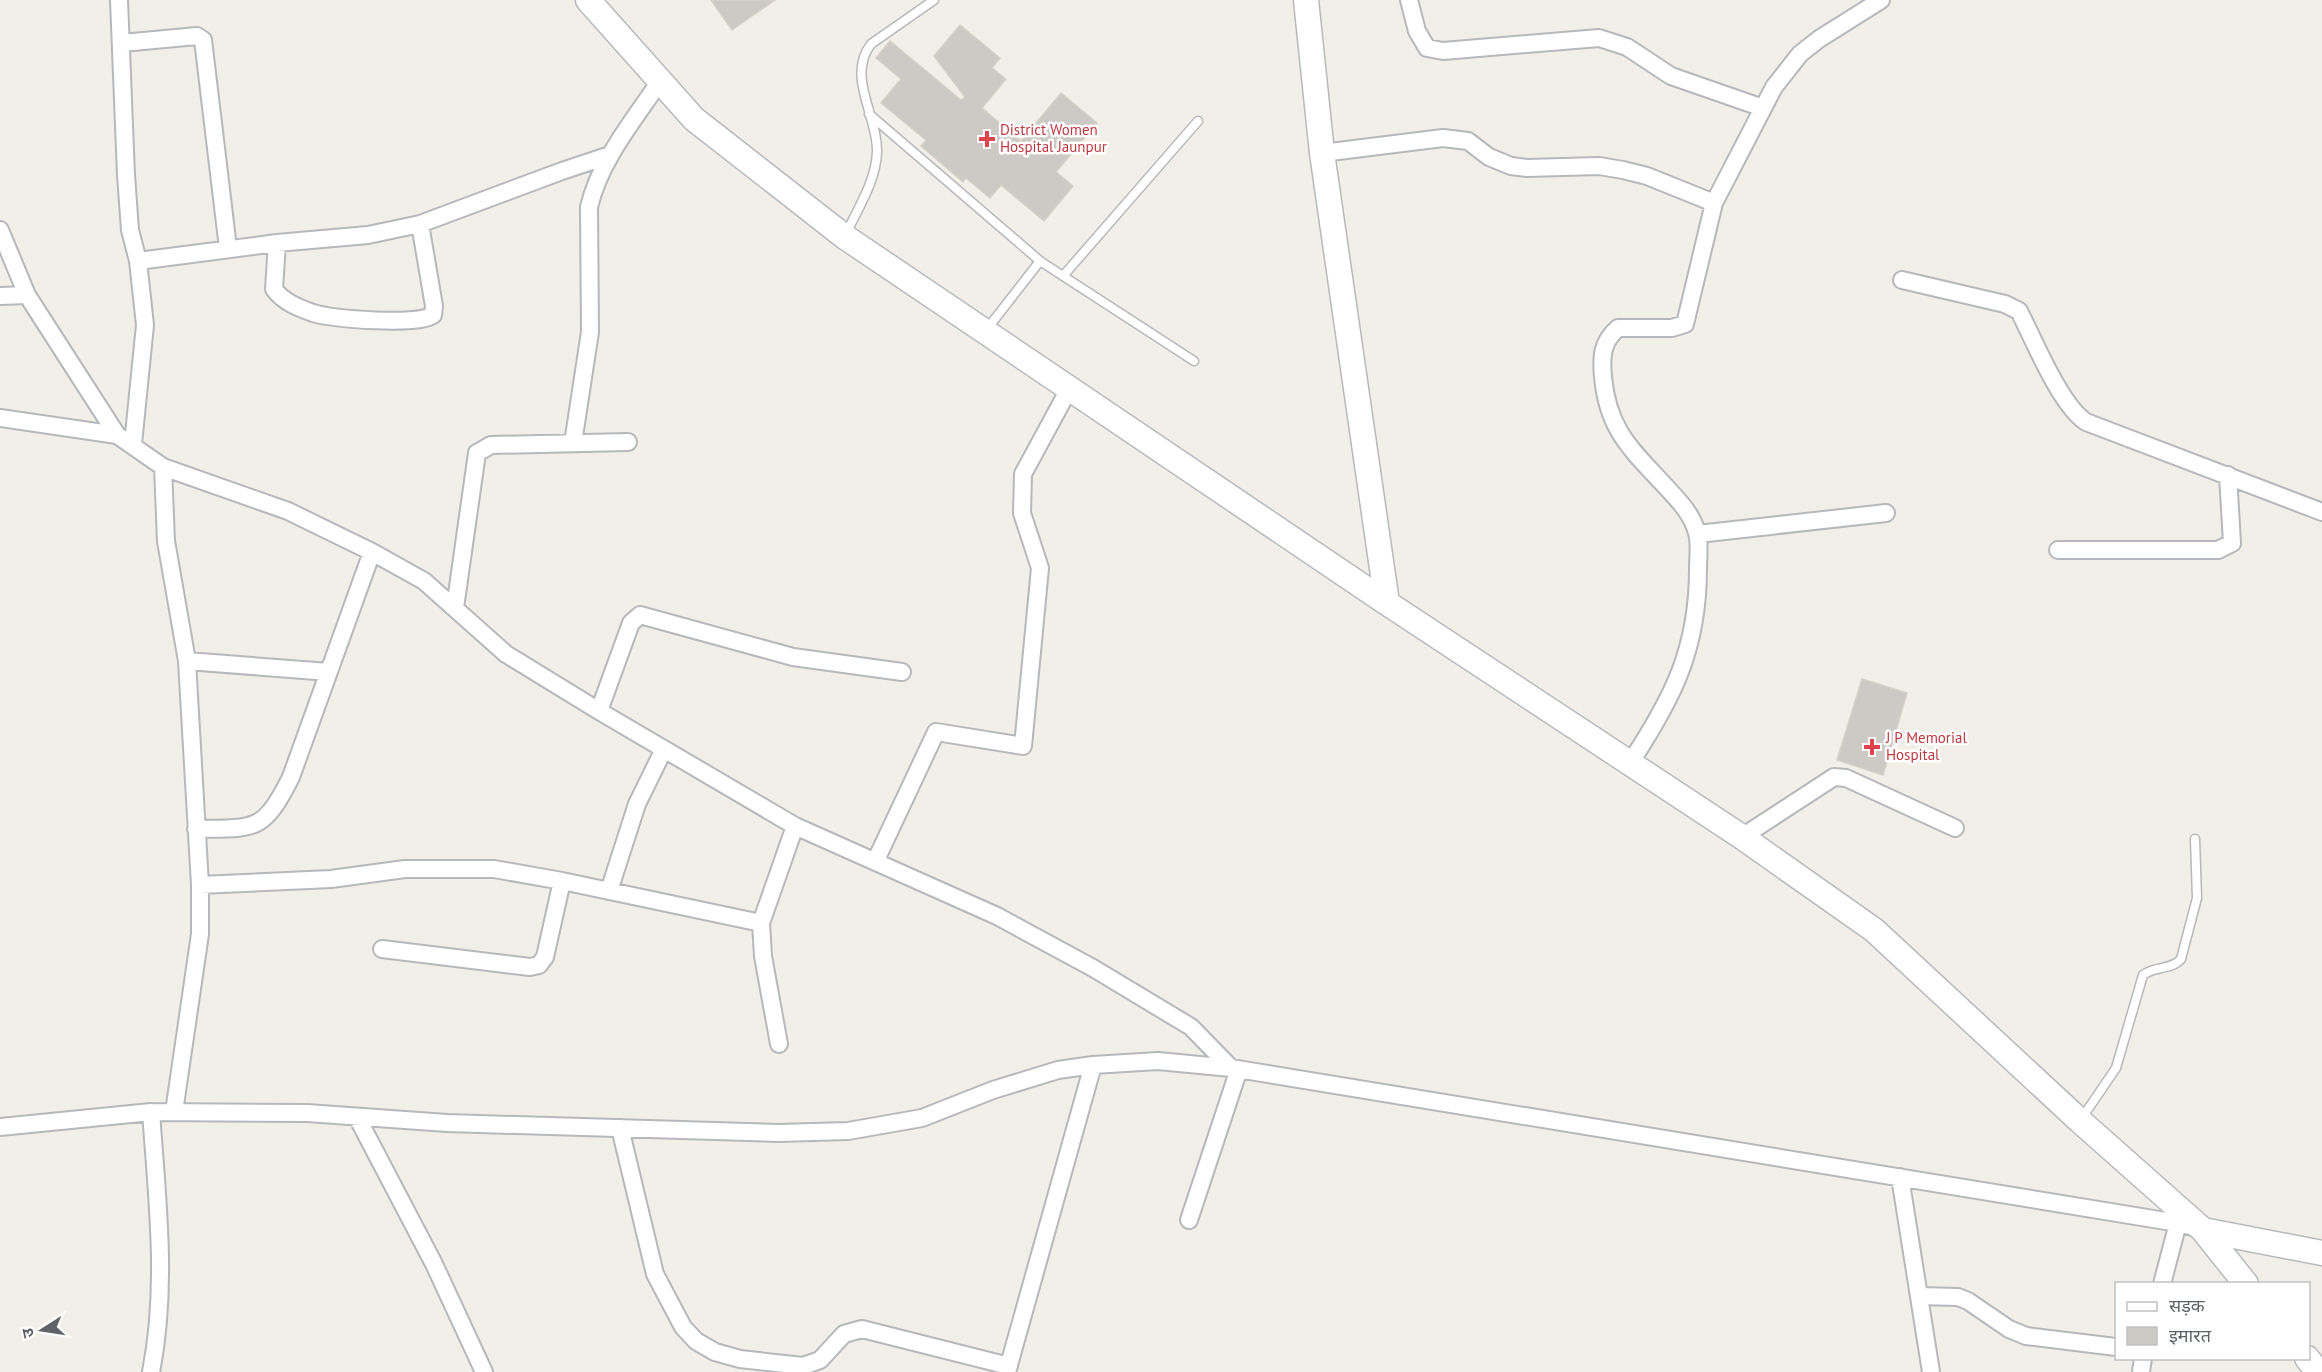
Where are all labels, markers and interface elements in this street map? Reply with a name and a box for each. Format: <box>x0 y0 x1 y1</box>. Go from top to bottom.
place label: District Women Hospital Jaunpur <box>1000 120 1107 156</box>
marker: District Women Hospital Jaunpur <box>978 130 996 148</box>
place label: J P Memorial Hospital <box>1885 728 1967 764</box>
marker: J P Memorial Hospital <box>1863 738 1881 756</box>
legend <box>2115 1282 2310 1360</box>
text: सड़क <box>2169 1294 2206 1317</box>
north arrow <box>12 1300 72 1360</box>
text: इमारत <box>2169 1324 2212 1347</box>
text: उ <box>16 1326 38 1340</box>

